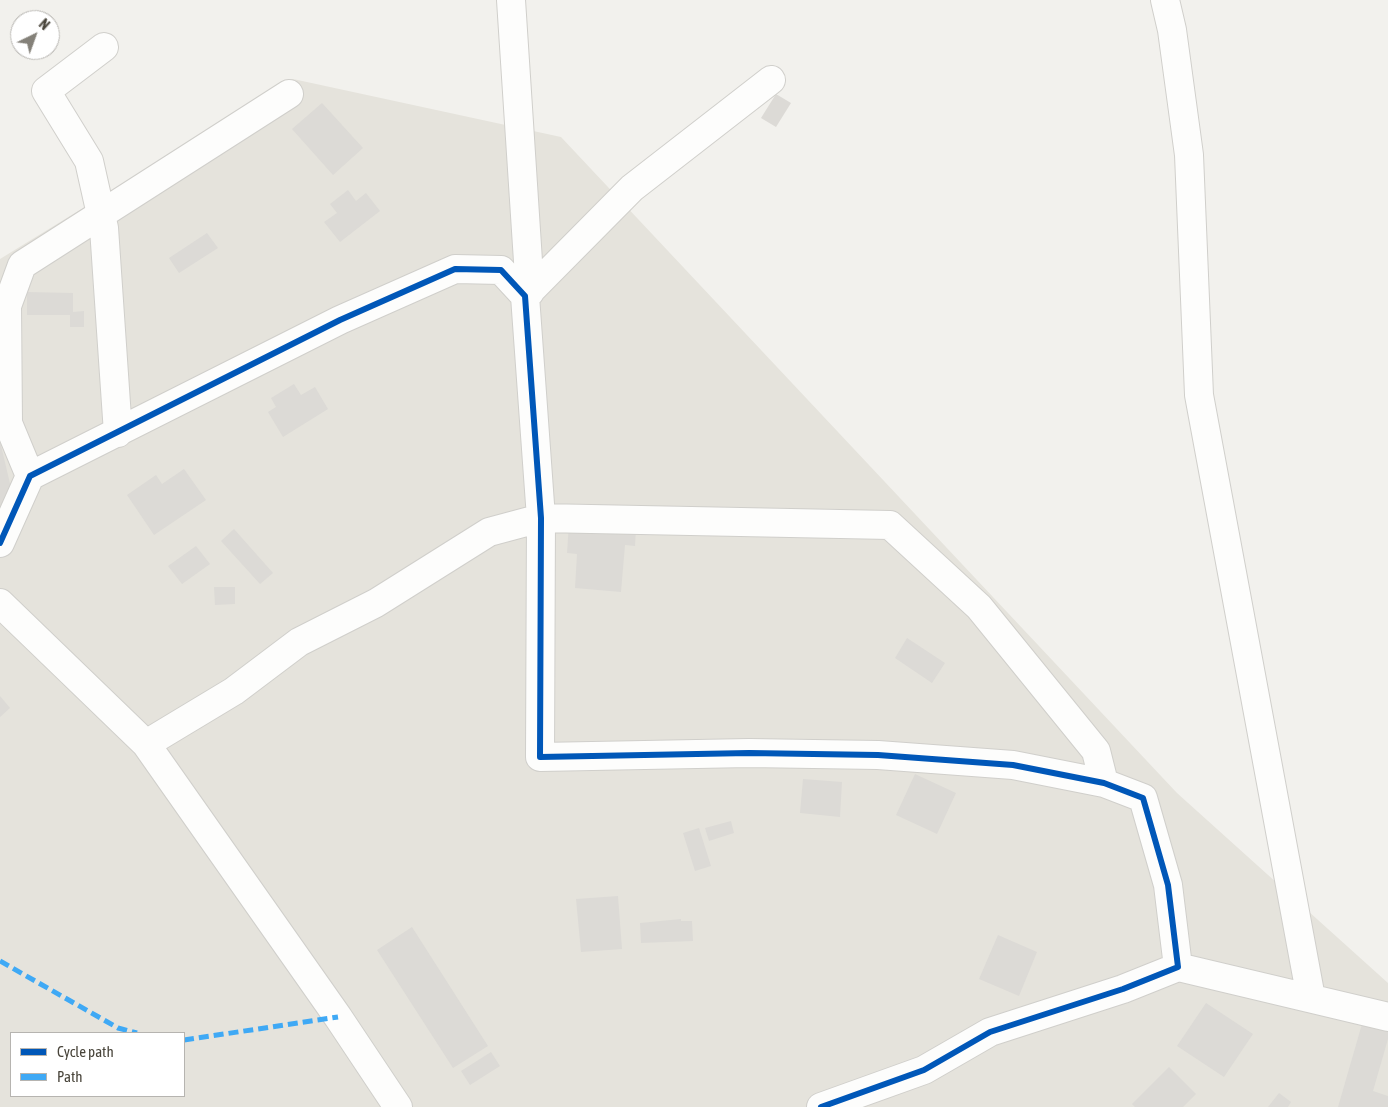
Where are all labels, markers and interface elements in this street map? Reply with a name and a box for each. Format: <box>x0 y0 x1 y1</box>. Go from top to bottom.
north arrow <box>10 10 60 60</box>
text: N <box>36 16 53 33</box>
legend <box>10 1032 185 1097</box>
text: Cycle path <box>57 1043 114 1060</box>
text: Path <box>57 1068 83 1085</box>

